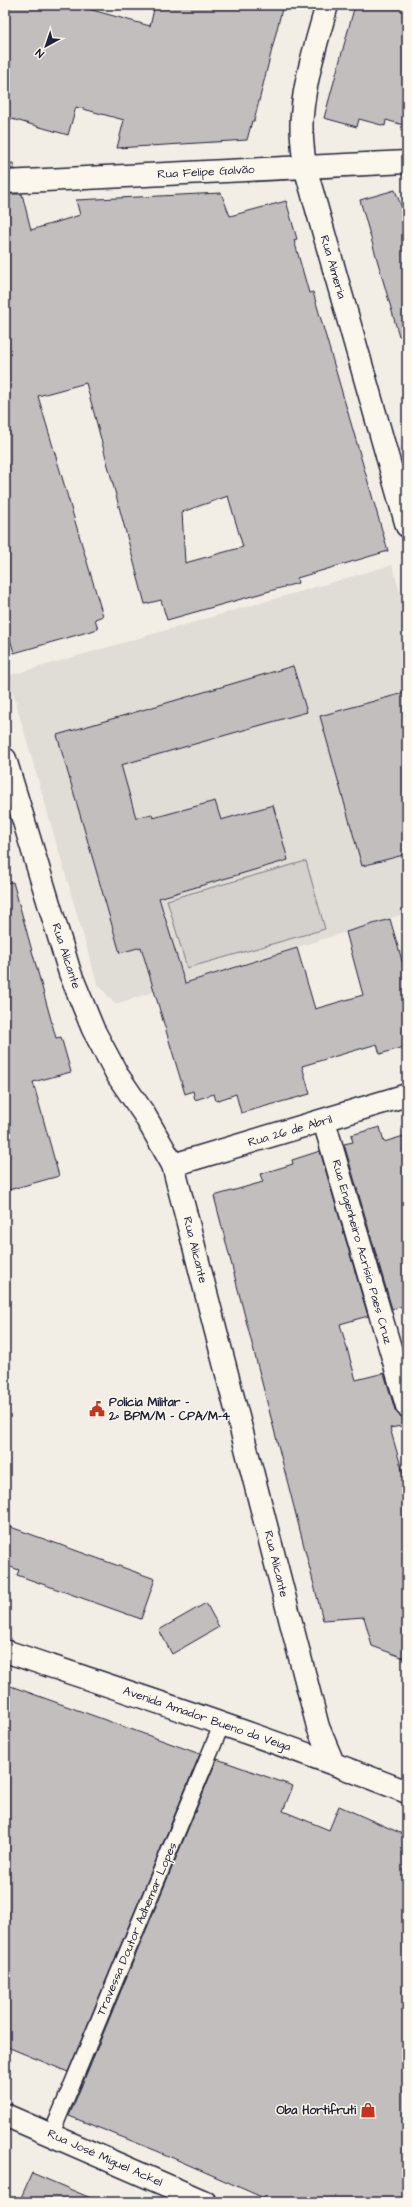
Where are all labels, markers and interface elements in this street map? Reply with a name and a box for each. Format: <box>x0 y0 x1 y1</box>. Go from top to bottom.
north arrow <box>26 26 66 66</box>
text: N <box>32 45 47 61</box>
street label: Rua Felipe Galvão <box>157 161 255 183</box>
street label: Rua Almeria <box>316 233 350 301</box>
street label: Rua Alicante <box>47 921 85 991</box>
street label: Rua 26 de Abril <box>246 1111 334 1151</box>
street label: Rua Engenheiro Acrísio Paes Cruz <box>327 1158 397 1347</box>
street label: Rua Alicante <box>179 1215 212 1286</box>
place label: Polícia Militar - 2º BPM/M - CPA/M-4 <box>108 1394 231 1425</box>
public building icon: Polícia Militar - 2º BPM/M - CPA/M-4 <box>88 1400 106 1418</box>
street label: Rua Alicante <box>260 1529 293 1600</box>
street label: Avenida Amador Bueno da Veiga <box>120 1682 293 1757</box>
street label: Travessa Doutor Adhemar Lopes <box>93 1840 181 2018</box>
shop icon: Oba Hortifruti <box>359 2101 377 2119</box>
place label: Oba Hortifruti <box>277 2102 356 2119</box>
street label: Rua José Miguel Ackel <box>44 2125 165 2192</box>

